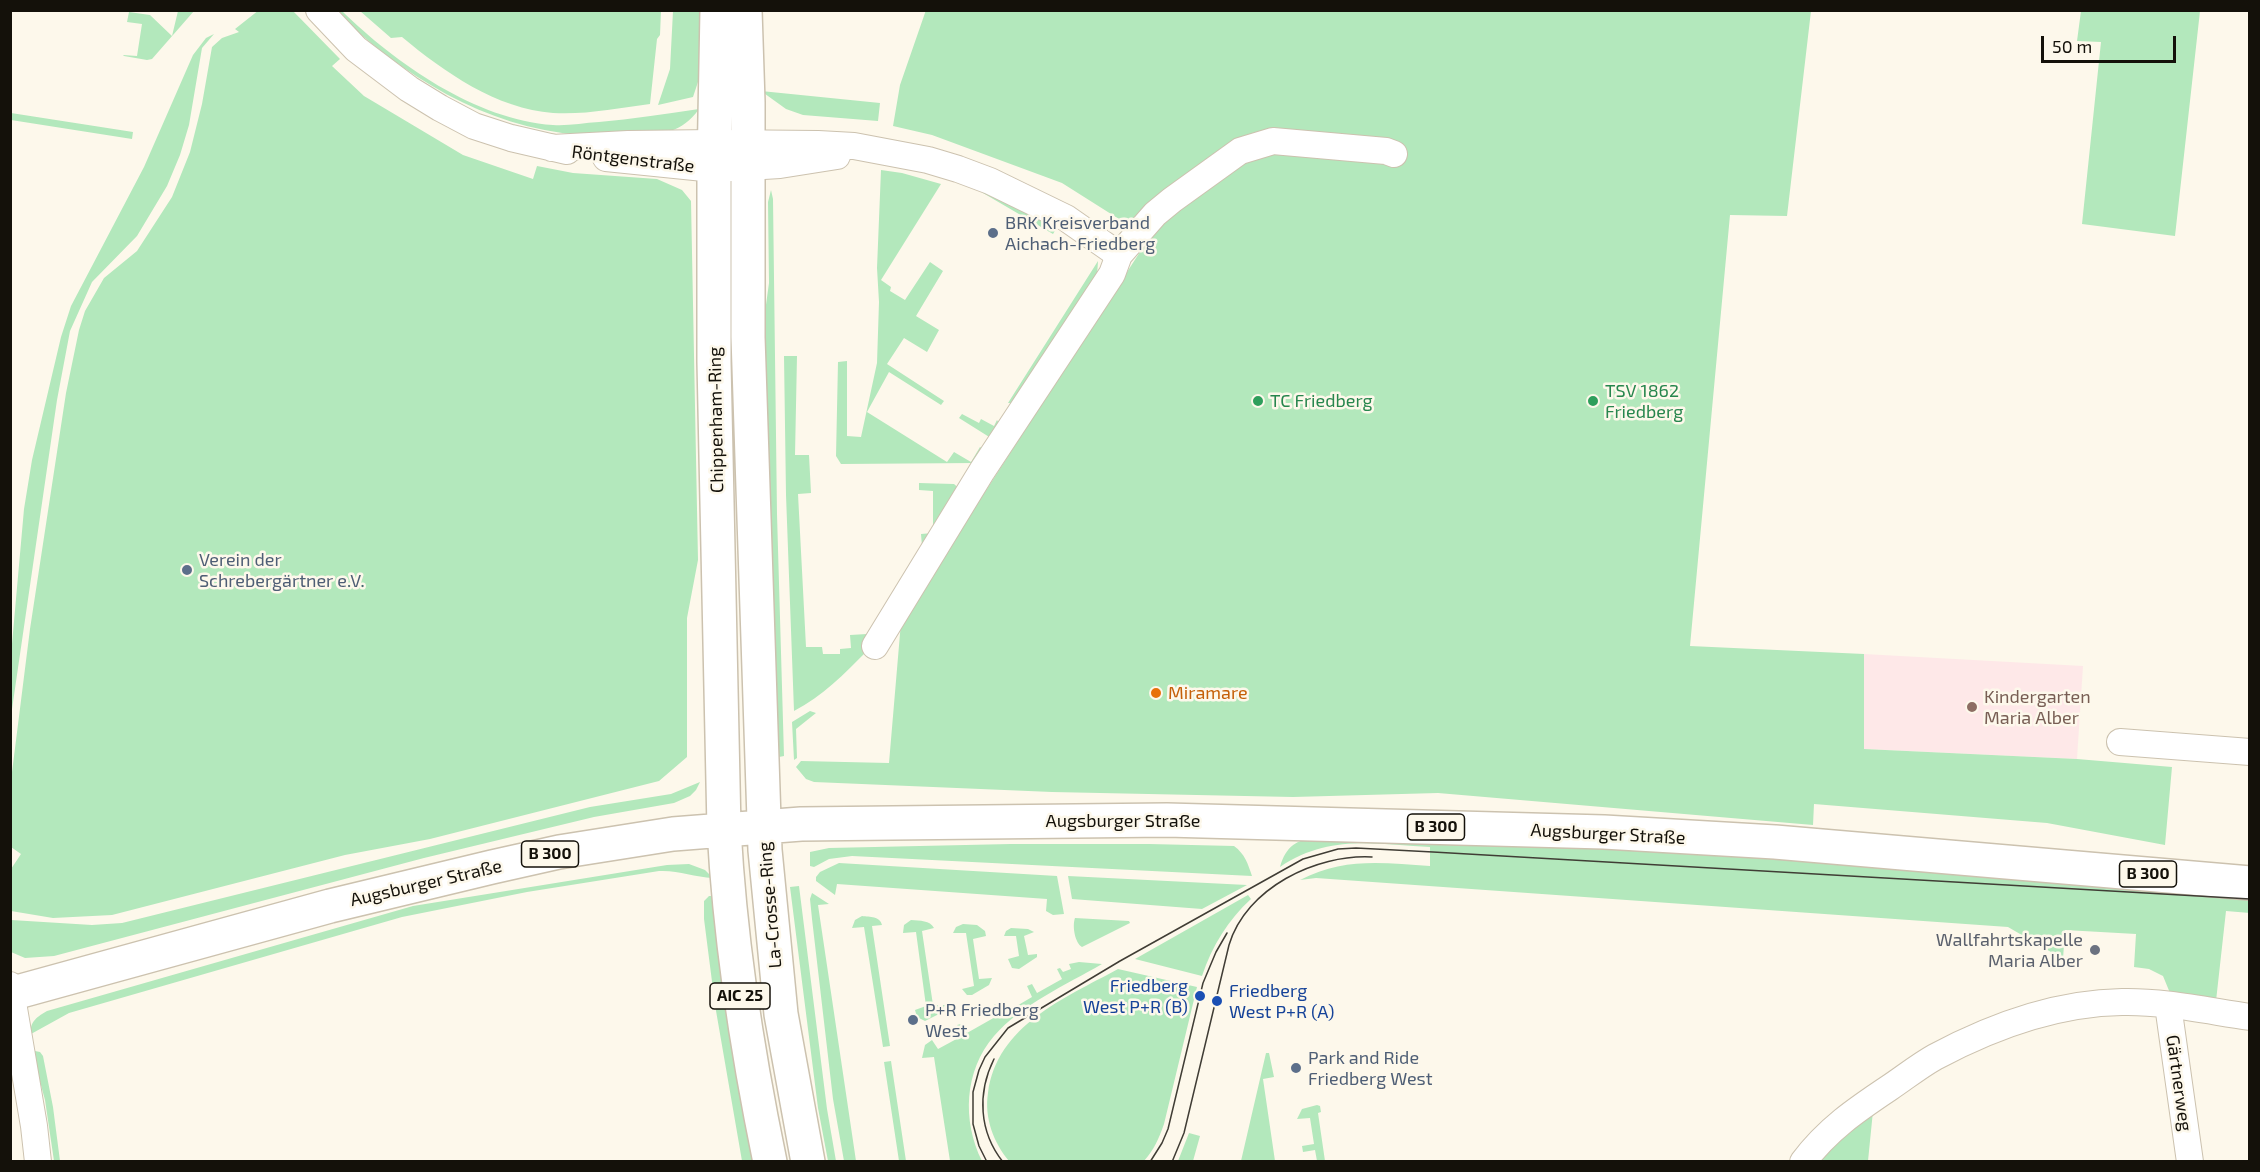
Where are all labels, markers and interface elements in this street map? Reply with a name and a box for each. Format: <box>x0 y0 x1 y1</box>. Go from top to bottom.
scale bar <box>2044 24 2179 62</box>
text: 50 m <box>2052 35 2092 57</box>
street label: Röntgenstraße <box>570 141 696 177</box>
place label: BRK Kreisverband Aichach-Friedberg <box>1005 212 1155 254</box>
marker: BRK Kreisverband Aichach-Friedberg <box>986 226 1000 240</box>
street label: Chippenham-Ring <box>704 347 728 493</box>
place label: TSV 1862 Friedberg <box>1605 380 1683 422</box>
place label: TC Friedberg <box>1270 390 1373 412</box>
marker: TC Friedberg <box>1251 394 1265 408</box>
marker: TSV 1862 Friedberg <box>1586 394 1600 408</box>
place label: Verein der Schrebergärtner e.V. <box>199 549 365 592</box>
marker: Verein der Schrebergärtner e.V. <box>180 563 194 577</box>
place label: Miramare <box>1168 682 1248 704</box>
marker: Miramare <box>1149 686 1163 700</box>
place label: Kindergarten Maria Alber <box>1984 686 2091 728</box>
marker: Kindergarten Maria Alber <box>1965 700 1979 714</box>
street label: Augsburger Straße <box>1046 810 1200 832</box>
road number: B 300 <box>1408 814 1464 840</box>
street label: Augsburger Straße <box>1530 819 1686 849</box>
road number: B 300 <box>522 841 578 867</box>
street label: La-Crosse-Ring <box>754 841 786 969</box>
street label: Augsburger Straße <box>348 855 504 911</box>
road number: B 300 <box>2120 861 2176 887</box>
place label: Wallfahrtskapelle Maria Alber <box>1936 929 2083 972</box>
marker: Wallfahrtskapelle Maria Alber <box>2088 943 2102 957</box>
place label: Friedberg West P+R (B) <box>1083 975 1188 1018</box>
place label: Friedberg West P+R (A) <box>1229 980 1334 1022</box>
road number: AIC 25 <box>710 983 770 1009</box>
marker: Friedberg West P+R (B) <box>1193 989 1207 1003</box>
marker: Friedberg West P+R (A) <box>1210 994 1224 1008</box>
place label: P+R Friedberg West <box>925 999 1039 1042</box>
marker: P+R Friedberg West <box>906 1013 920 1027</box>
street label: Gärtnerweg <box>2162 1033 2196 1133</box>
place label: Park and Ride Friedberg West <box>1308 1047 1433 1090</box>
marker: Park and Ride Friedberg West <box>1289 1061 1303 1075</box>

